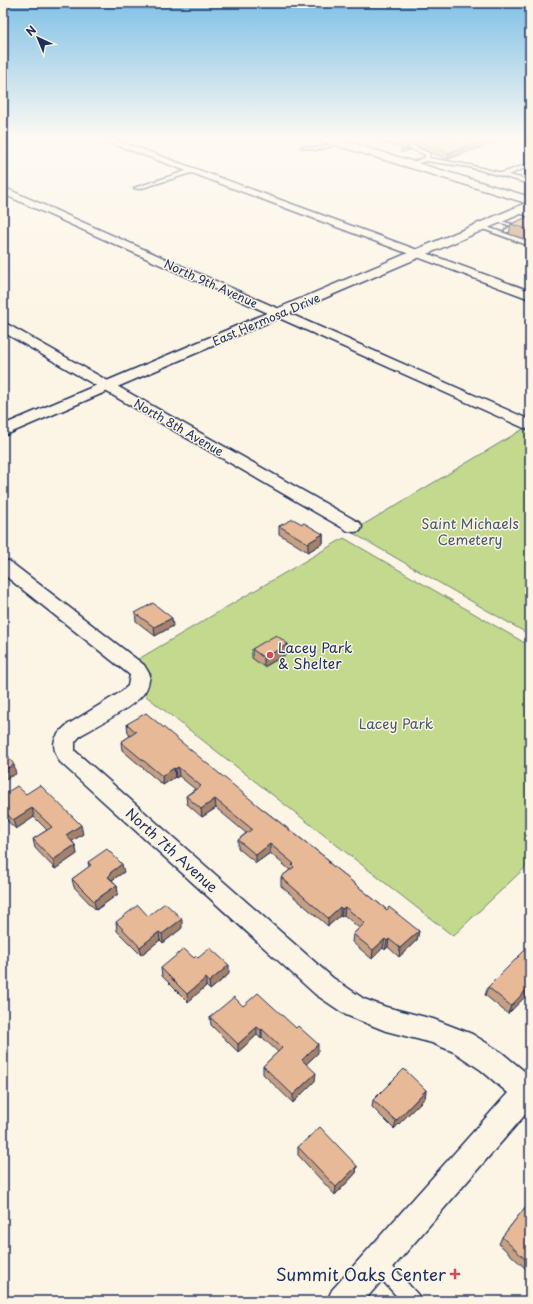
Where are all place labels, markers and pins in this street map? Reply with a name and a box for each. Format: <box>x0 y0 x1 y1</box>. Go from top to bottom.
place label: Lacey Park & Shelter <box>278 637 353 674</box>
marker: Lacey Park & Shelter <box>265 650 275 660</box>
place label: Summit Oaks Center <box>276 1261 446 1287</box>
marker: Summit Oaks Center <box>449 1268 461 1280</box>

